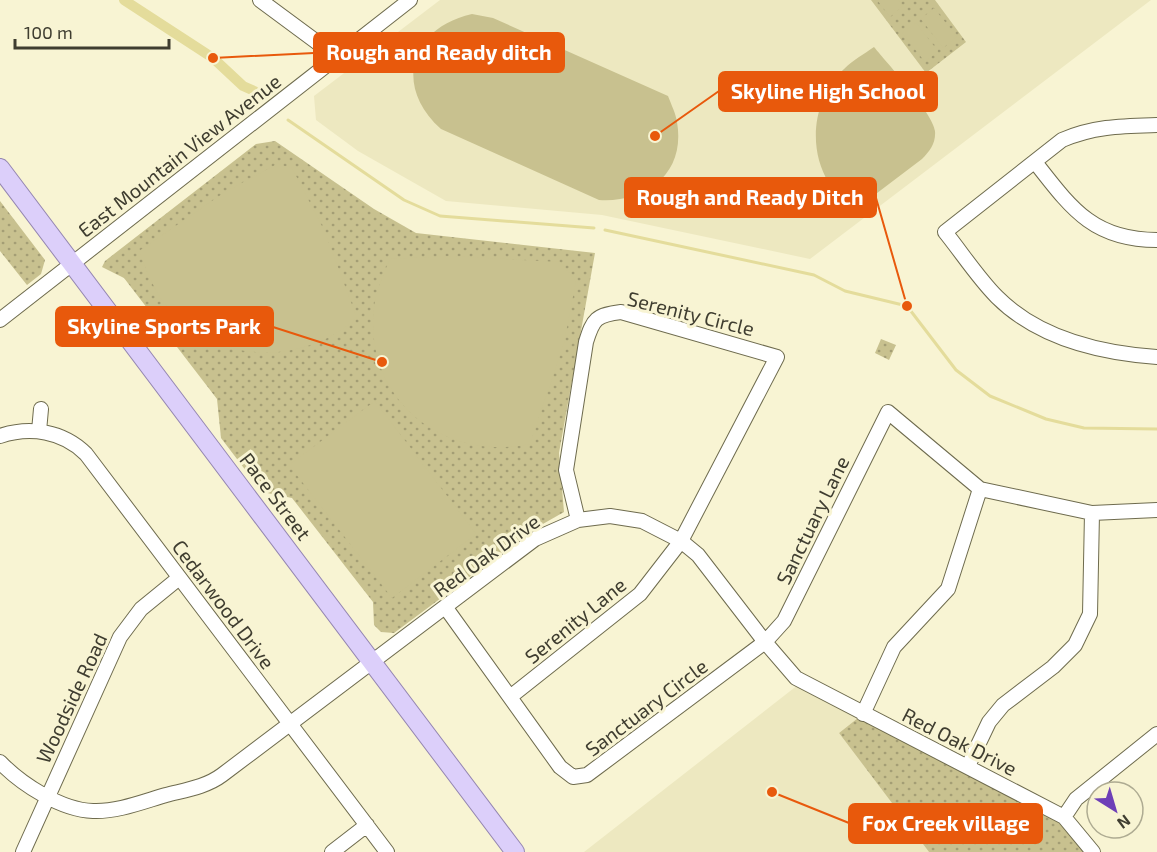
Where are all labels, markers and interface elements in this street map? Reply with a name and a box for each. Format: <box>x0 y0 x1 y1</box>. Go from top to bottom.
scale bar <box>15 12 170 50</box>
text: 100 m <box>24 21 73 43</box>
callout: Rough and Ready ditch <box>314 33 564 72</box>
text: Rough and Ready ditch <box>326 39 552 65</box>
street label: East Mountain View Avenue <box>73 68 285 242</box>
callout: Skyline High School <box>719 72 937 111</box>
text: Skyline High School <box>731 78 925 104</box>
callout: Rough and Ready Ditch <box>625 178 876 217</box>
text: Rough and Ready Ditch <box>636 184 864 210</box>
street label: Serenity Circle <box>625 286 757 340</box>
callout: Skyline Sports Park <box>56 307 273 346</box>
text: Skyline Sports Park <box>67 313 261 339</box>
street label: Pace Street <box>235 448 317 545</box>
street label: Sanctuary Lane <box>771 452 853 588</box>
street label: Red Oak Drive <box>428 509 544 601</box>
street label: Cedarwood Drive <box>168 535 280 673</box>
street label: Serenity Lane <box>520 572 630 668</box>
street label: Woodside Road <box>30 629 112 767</box>
street label: Sanctuary Circle <box>580 653 712 761</box>
street label: Red Oak Drive <box>899 702 1021 780</box>
north arrow <box>1085 780 1145 840</box>
callout: Fox Creek village <box>849 804 1042 843</box>
text: Fox Creek village <box>862 810 1030 835</box>
text: N <box>1114 811 1135 833</box>

